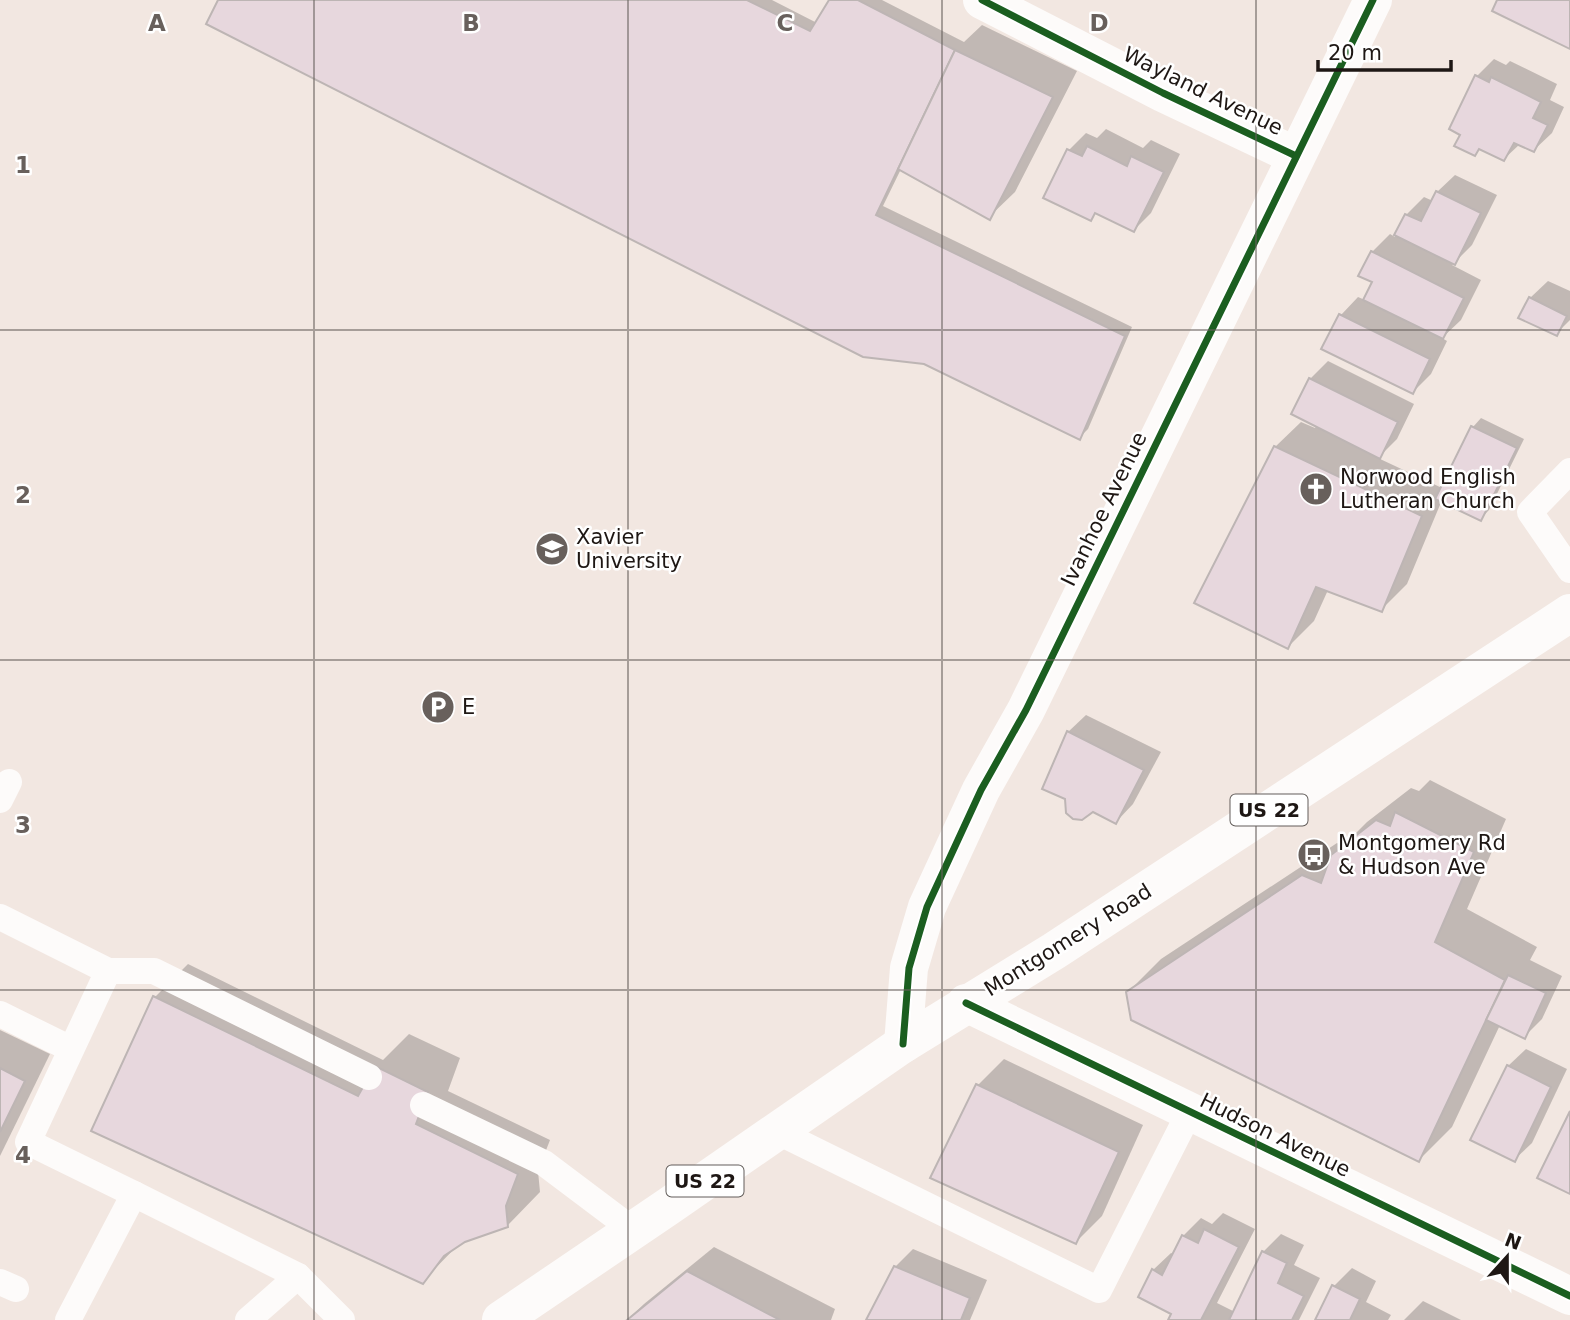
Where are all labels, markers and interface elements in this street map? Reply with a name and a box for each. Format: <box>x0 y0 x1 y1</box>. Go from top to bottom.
text: A <box>148 10 166 36</box>
text: B <box>462 10 480 36</box>
text: C <box>777 10 793 36</box>
text: D <box>1089 10 1109 36</box>
scale bar <box>1318 28 1451 72</box>
text: 20 m <box>1328 41 1382 65</box>
street label: Wayland Avenue <box>1119 42 1287 140</box>
text: 1 <box>15 152 31 178</box>
street label: Ivanhoe Avenue <box>1056 428 1152 590</box>
place label: Norwood English Lutheran Church <box>1340 465 1516 513</box>
church icon: Norwood English Lutheran Church <box>1297 470 1335 508</box>
text: 2 <box>15 482 31 508</box>
place label: Xavier University <box>576 525 682 573</box>
school or university icon: Xavier University <box>533 530 571 568</box>
parking icon: E <box>419 688 457 726</box>
place label: E <box>462 695 475 719</box>
road number: US 22 <box>1230 794 1308 825</box>
text: 3 <box>15 812 31 838</box>
place label: Montgomery Rd & Hudson Ave <box>1338 831 1506 879</box>
bus stop icon: Montgomery Rd & Hudson Ave <box>1295 836 1333 874</box>
street label: Montgomery Road <box>980 879 1156 1001</box>
street label: Hudson Avenue <box>1196 1088 1354 1182</box>
text: 4 <box>15 1142 31 1168</box>
road number: US 22 <box>666 1166 744 1196</box>
north arrow <box>1472 1222 1542 1292</box>
text: N <box>1502 1228 1524 1254</box>

